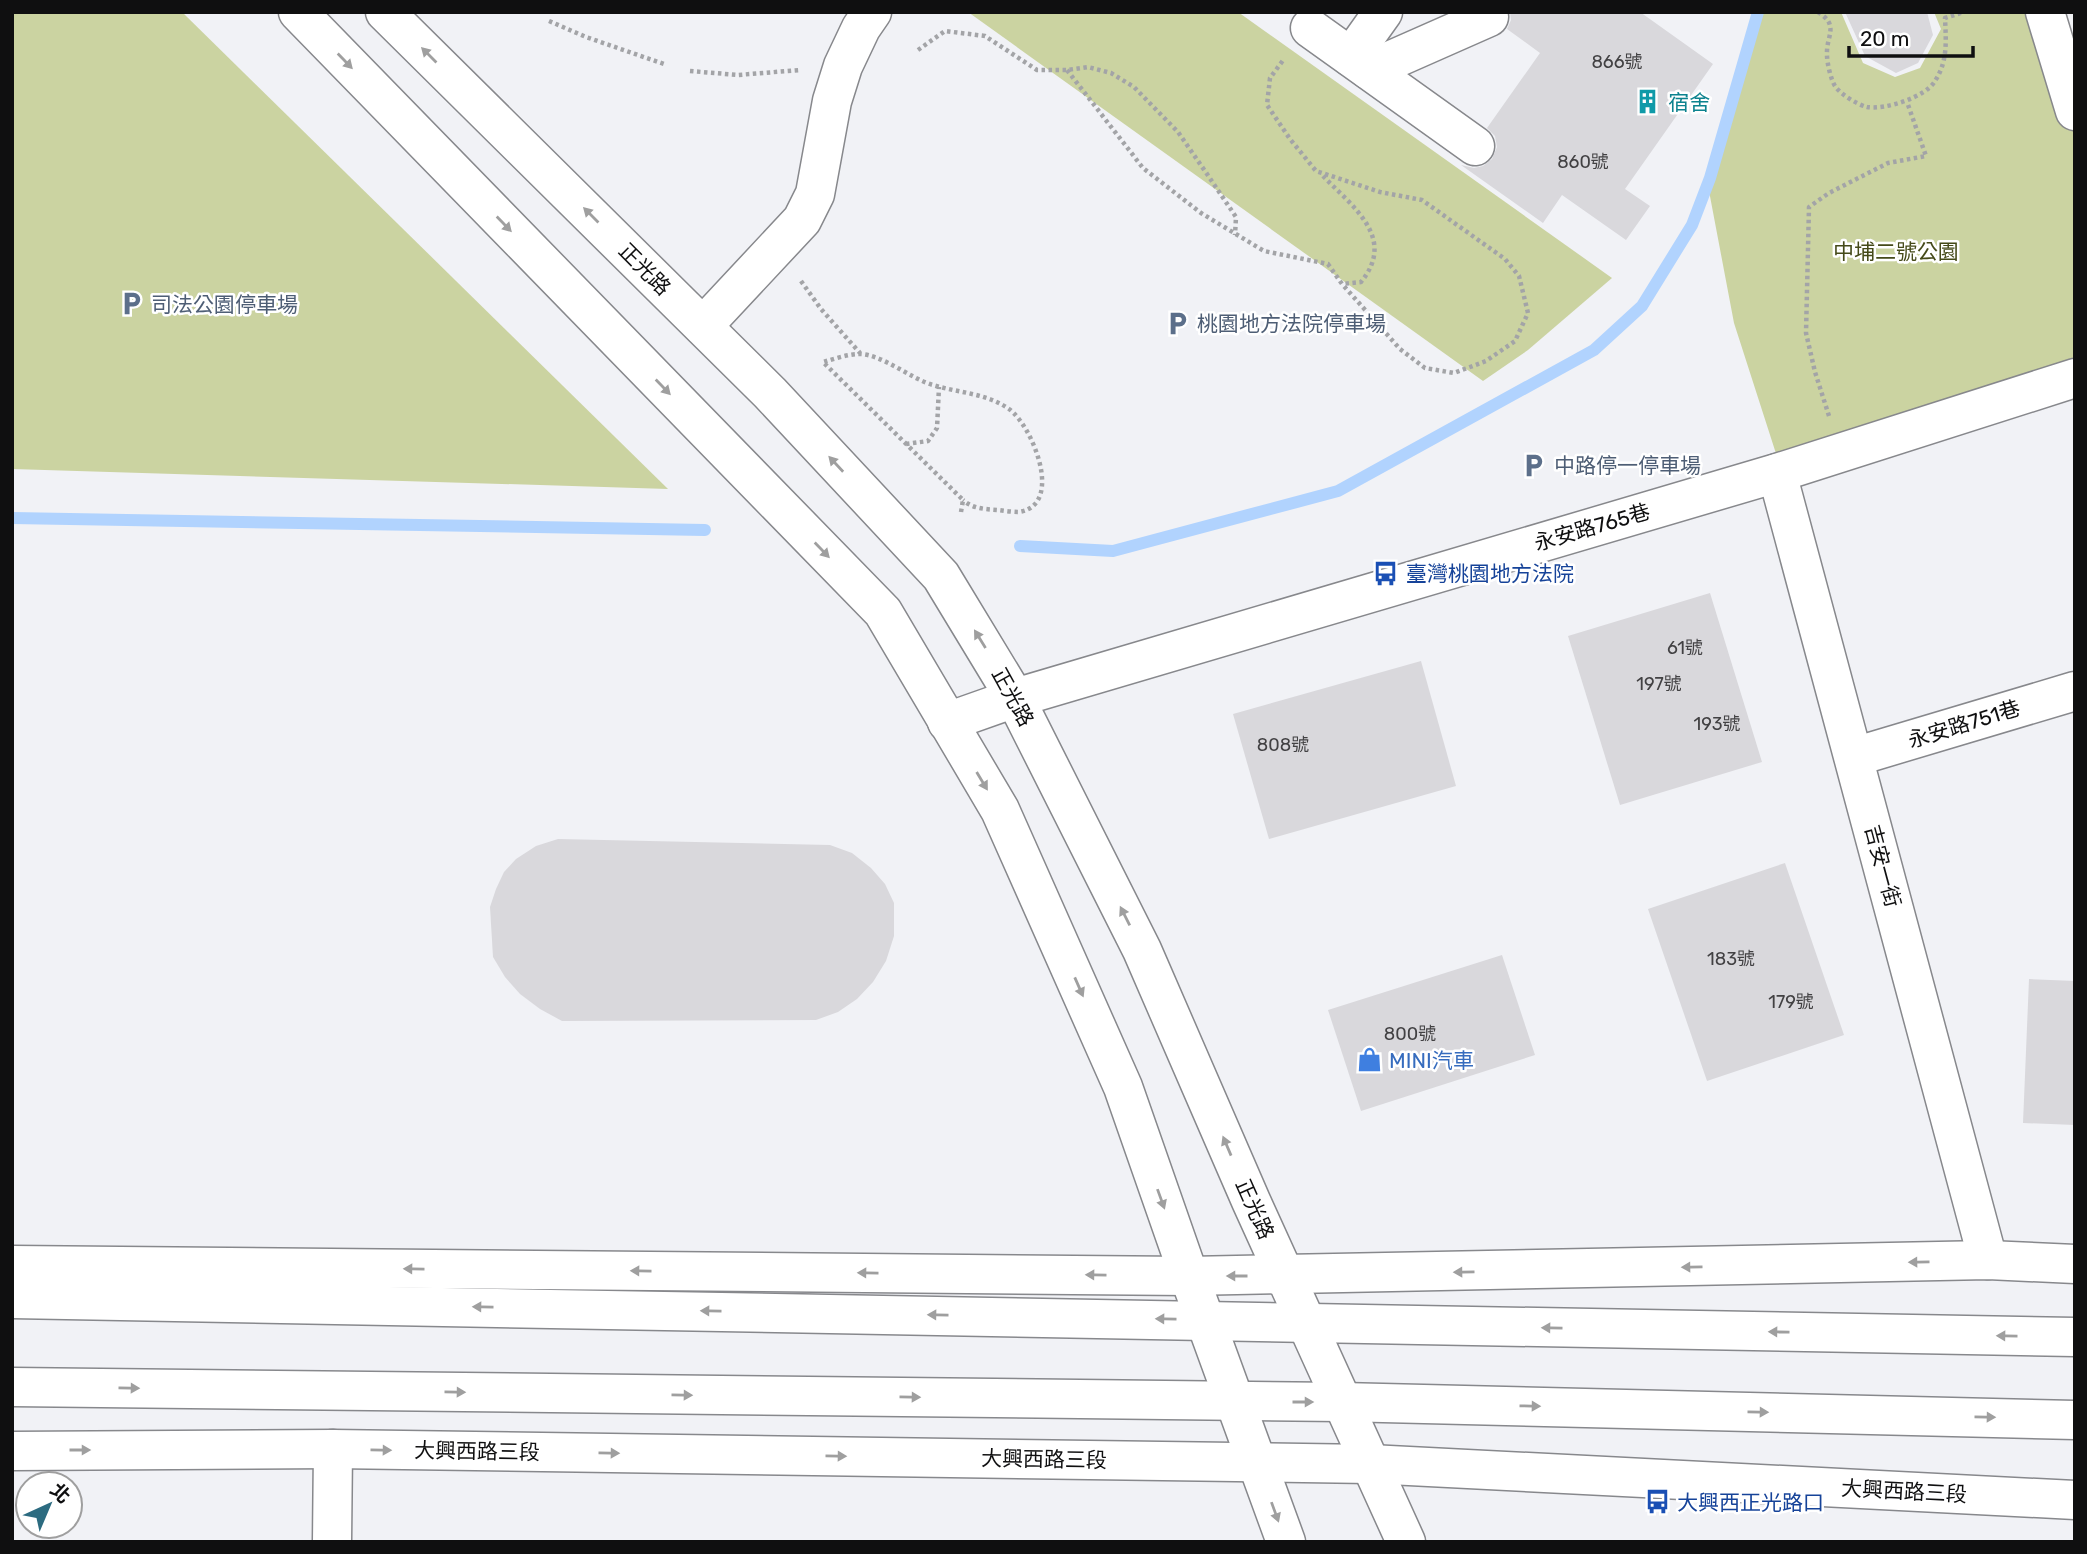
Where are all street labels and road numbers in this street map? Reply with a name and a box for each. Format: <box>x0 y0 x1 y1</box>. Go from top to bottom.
street label: 正光路 <box>614 238 676 300</box>
street label: 永安路765巷 <box>1531 499 1653 555</box>
street label: 正光路 <box>987 663 1039 731</box>
street label: 永安路751巷 <box>1905 695 2023 753</box>
street label: 吉安一街 <box>1860 822 1906 910</box>
street label: 正光路 <box>1231 1175 1279 1243</box>
street label: 大興西路三段 <box>414 1437 540 1465</box>
street label: 大興西路三段 <box>981 1445 1107 1473</box>
street label: 大興西路三段 <box>1840 1475 1968 1507</box>

